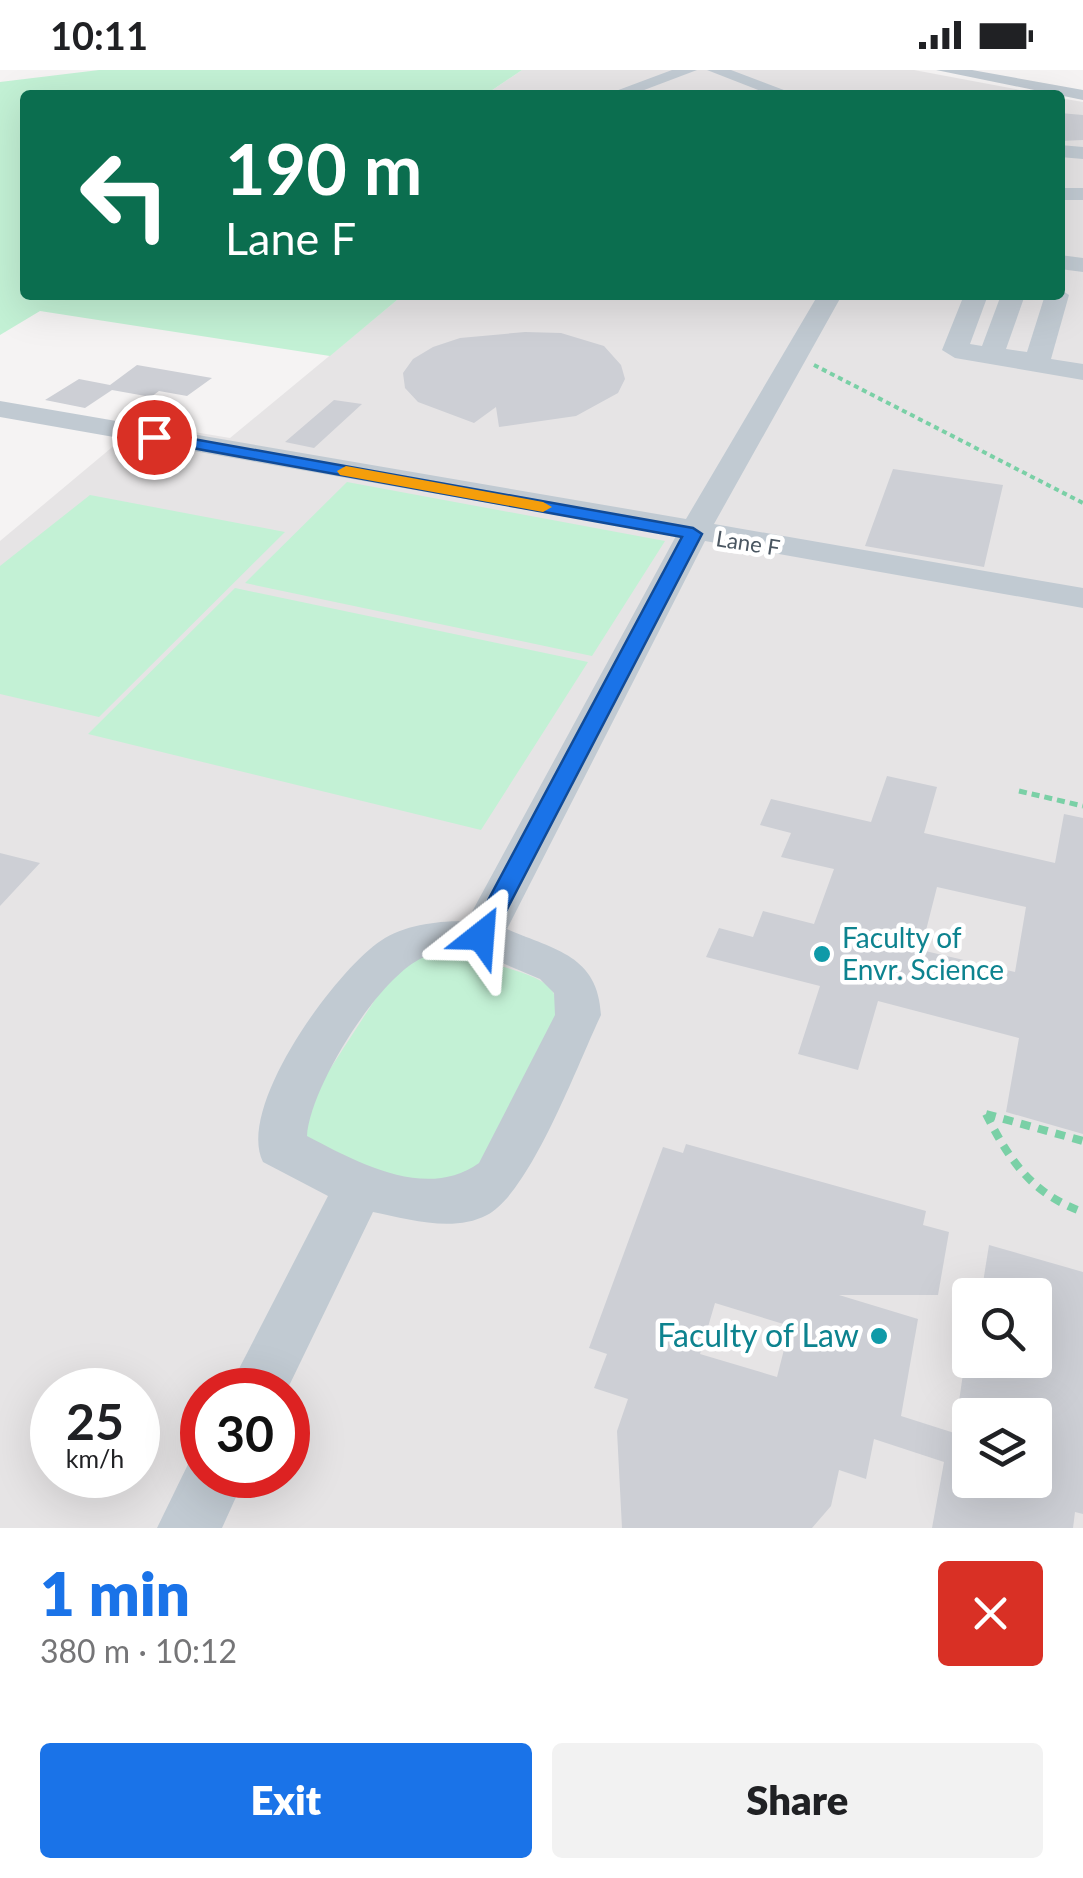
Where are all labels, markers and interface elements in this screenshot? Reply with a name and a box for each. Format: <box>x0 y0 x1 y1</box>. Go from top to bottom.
text: 10:11 <box>50 12 148 58</box>
text: 190 m <box>225 126 422 210</box>
icon: left <box>60 130 190 260</box>
text: Lane F <box>225 211 356 265</box>
pin <box>112 395 197 480</box>
icon: arrive <box>127 410 182 465</box>
street label: Lane F <box>714 524 782 561</box>
position arrow <box>429 884 533 988</box>
place label: Faculty of Envr. Science <box>842 920 1004 986</box>
marker: Faculty of Envr. Science <box>811 943 833 965</box>
map controls <box>952 1278 1052 1498</box>
button: search <box>952 1278 1052 1378</box>
place label: Faculty of Law <box>657 1315 859 1354</box>
marker: Faculty of Law <box>868 1325 890 1347</box>
speed limit sign: 30 <box>180 1368 310 1498</box>
text: 25 <box>66 1391 124 1451</box>
button: layers <box>952 1398 1052 1498</box>
text: km/h <box>66 1443 124 1473</box>
text: 1 min <box>40 1557 190 1629</box>
button: close <box>938 1561 1043 1666</box>
text: 380 m · 10:12 <box>40 1631 237 1670</box>
button: Exit <box>40 1743 532 1858</box>
button: Share <box>552 1743 1043 1858</box>

